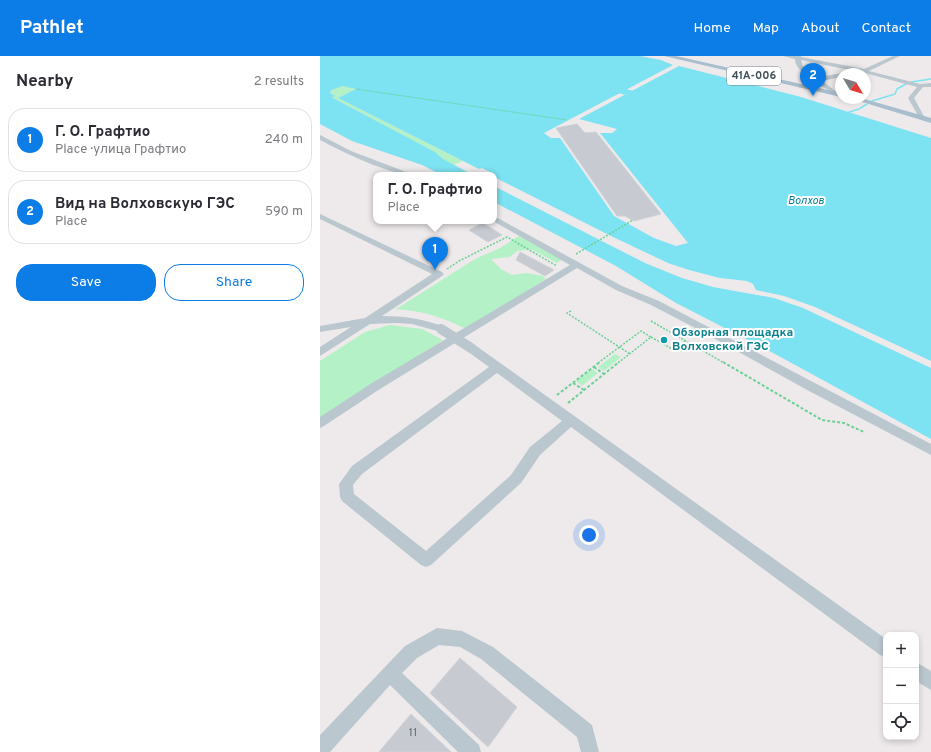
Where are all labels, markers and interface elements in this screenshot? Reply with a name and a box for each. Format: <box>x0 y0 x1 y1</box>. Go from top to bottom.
text: Pathlet <box>20 16 84 40</box>
text: Home <box>694 20 731 37</box>
text: Map <box>753 20 779 37</box>
text: About <box>801 20 840 37</box>
text: Contact <box>862 20 911 37</box>
pin: 2 <box>800 63 826 96</box>
road number: 41А-006 <box>727 67 781 85</box>
north arrow <box>835 68 871 104</box>
text: Nearby <box>16 71 73 93</box>
text: 2 results <box>254 74 304 90</box>
text: Г. О. Графтио <box>55 123 150 142</box>
text: 1 <box>27 132 33 148</box>
text: 240 m <box>265 132 303 148</box>
text: Place · улица Графтио <box>55 142 186 158</box>
popup <box>373 172 497 224</box>
text: Г. О. Графтио <box>387 181 483 200</box>
water label: Волхов <box>788 194 824 208</box>
text: Вид на Волховскую ГЭС <box>55 195 235 214</box>
text: Place <box>387 200 420 216</box>
text: 2 <box>26 204 34 220</box>
text: 590 m <box>265 204 303 220</box>
text: Place <box>55 214 87 230</box>
pin: 1 <box>422 237 448 270</box>
button: Save <box>16 264 156 301</box>
button: Share <box>164 264 304 301</box>
place label: Обзорная площадка Волховской ГЭС <box>672 325 793 355</box>
marker: Обзорная площадка Волховской ГЭС <box>659 335 669 345</box>
your location <box>579 525 599 545</box>
map controls <box>883 632 919 740</box>
button: + <box>883 632 919 668</box>
button: − <box>883 668 919 704</box>
button: locate <box>883 704 919 740</box>
house number: 11 <box>409 725 417 741</box>

